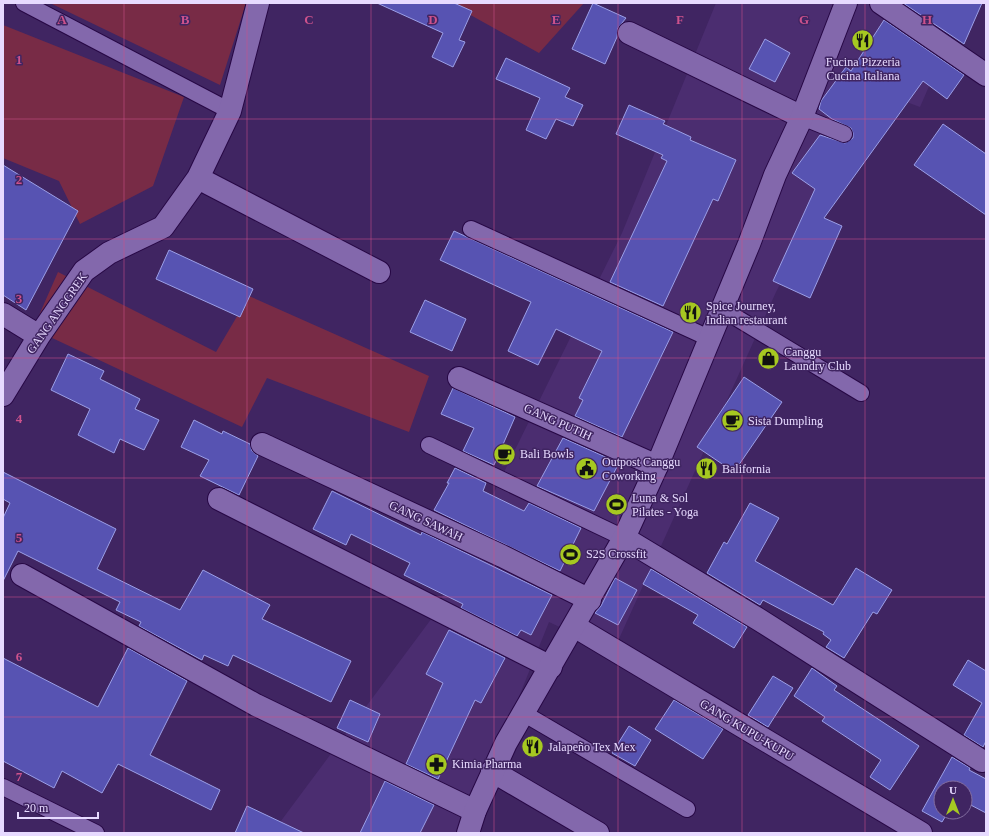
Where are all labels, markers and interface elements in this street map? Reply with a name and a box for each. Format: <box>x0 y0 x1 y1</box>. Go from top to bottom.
text: A <box>57 12 67 27</box>
text: B <box>181 12 190 27</box>
text: C <box>304 12 314 27</box>
text: D <box>428 12 438 27</box>
text: E <box>552 12 560 27</box>
text: F <box>676 12 684 27</box>
text: G <box>799 12 809 27</box>
text: H <box>922 12 932 27</box>
restaurant icon: Fucina Pizzeria Cucina Italiana <box>850 28 876 54</box>
text: 1 <box>16 52 22 67</box>
place label: Fucina Pizzeria Cucina Italiana <box>826 55 901 83</box>
text: 2 <box>16 172 22 187</box>
street label: GANG ANGGREK <box>24 270 90 356</box>
text: 3 <box>16 291 23 306</box>
place label: Spice Journey, Indian restaurant <box>706 299 788 327</box>
restaurant icon: Spice Journey, Indian restaurant <box>678 300 704 326</box>
place label: Canggu Laundry Club <box>784 345 851 373</box>
shop icon: Canggu Laundry Club <box>756 346 782 372</box>
street label: GANG PUTIH <box>522 401 594 443</box>
cafe icon: Sista Dumpling <box>719 408 745 434</box>
text: 4 <box>16 411 23 426</box>
place label: Sista Dumpling <box>748 414 823 428</box>
cafe icon: Bali Bowls <box>492 441 518 467</box>
place label: Bali Bowls <box>520 447 574 461</box>
place label: Outpost Canggu Coworking <box>602 455 680 483</box>
public building icon: Outpost Canggu Coworking <box>574 456 600 482</box>
restaurant icon: Balifornia <box>693 456 719 482</box>
place label: Balifornia <box>722 462 771 476</box>
place label: Luna & Sol Pilates - Yoga <box>632 491 699 519</box>
sports icon: Luna & Sol Pilates - Yoga <box>603 492 629 518</box>
street label: GANG SAWAH <box>387 498 465 544</box>
text: 5 <box>16 530 23 545</box>
sports icon: S2S Crossfit <box>557 541 583 567</box>
place label: S2S Crossfit <box>586 547 647 561</box>
text: 6 <box>16 649 23 664</box>
street label: GANG KUPU-KUPU <box>698 696 797 764</box>
restaurant icon: Jalapeño Tex Mex <box>519 734 545 760</box>
place label: Jalapeño Tex Mex <box>548 740 636 754</box>
pharmacy icon: Kimia Pharma <box>424 751 450 777</box>
place label: Kimia Pharma <box>452 757 522 771</box>
text: 7 <box>16 769 23 784</box>
north arrow <box>933 780 973 820</box>
text: U <box>949 784 957 796</box>
scale bar <box>18 794 98 820</box>
text: 20 m <box>24 801 49 815</box>

